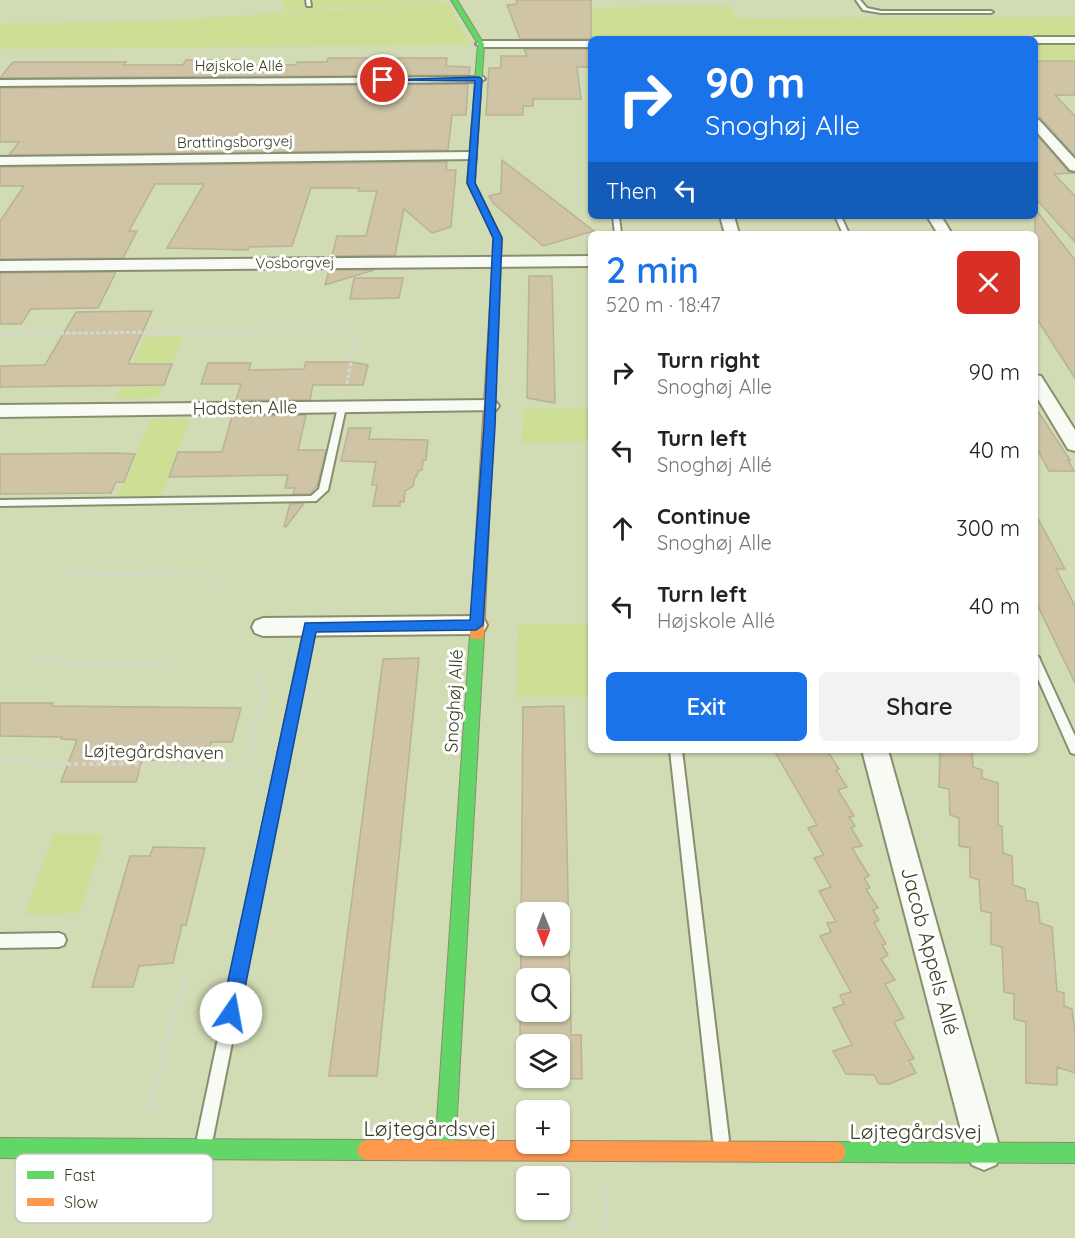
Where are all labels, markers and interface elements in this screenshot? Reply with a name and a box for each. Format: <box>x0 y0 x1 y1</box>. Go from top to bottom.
pin <box>357 54 408 105</box>
street label: Højskole Allé <box>195 56 283 75</box>
text: 90 m <box>705 56 805 109</box>
icon: right <box>606 60 684 138</box>
icon: arrive <box>366 63 399 96</box>
text: Snoghøj Alle <box>705 108 860 142</box>
street label: Brattingsborgvej <box>177 131 293 152</box>
icon: left <box>669 174 702 207</box>
text: Then <box>606 177 657 205</box>
text: 2 min <box>606 247 699 292</box>
button: close <box>957 251 1020 314</box>
street label: Vosborgvej <box>255 252 335 273</box>
text: 520 m · 18:47 <box>606 292 721 317</box>
text: Turn right <box>657 346 761 374</box>
icon: right <box>606 356 639 389</box>
text: 90 m <box>969 358 1020 386</box>
text: Snoghøj Alle <box>657 374 772 399</box>
street label: Hadsten Alle <box>192 395 298 420</box>
text: Turn left <box>657 424 747 452</box>
icon: left <box>606 434 639 467</box>
text: 40 m <box>969 436 1020 464</box>
text: Snoghøj Allé <box>657 452 772 477</box>
text: Continue <box>657 502 751 530</box>
icon: ahead <box>606 512 639 545</box>
text: 300 m <box>956 514 1020 542</box>
text: Snoghøj Alle <box>657 530 772 555</box>
text: Turn left <box>657 580 747 608</box>
icon: left <box>606 590 639 623</box>
text: 40 m <box>969 592 1020 620</box>
text: Højskole Allé <box>657 608 775 633</box>
street label: Snoghøj Allé <box>439 649 468 753</box>
button: Exit <box>606 672 807 741</box>
button: Share <box>819 672 1020 741</box>
street label: Løjtegårdshaven <box>84 739 224 764</box>
street label: Jacob Appels Allé <box>896 864 966 1038</box>
north arrow <box>516 902 570 956</box>
map controls <box>516 902 570 1220</box>
button: search <box>516 968 570 1022</box>
position arrow <box>199 981 263 1045</box>
button: layers <box>516 1034 570 1088</box>
button: + <box>516 1100 570 1154</box>
street label: Løjtegårdsvej <box>364 1115 496 1141</box>
street label: Løjtegårdsvej <box>850 1118 982 1144</box>
legend <box>15 1154 213 1223</box>
text: Fast <box>64 1165 95 1185</box>
button: − <box>516 1166 570 1220</box>
text: Slow <box>64 1192 98 1212</box>

